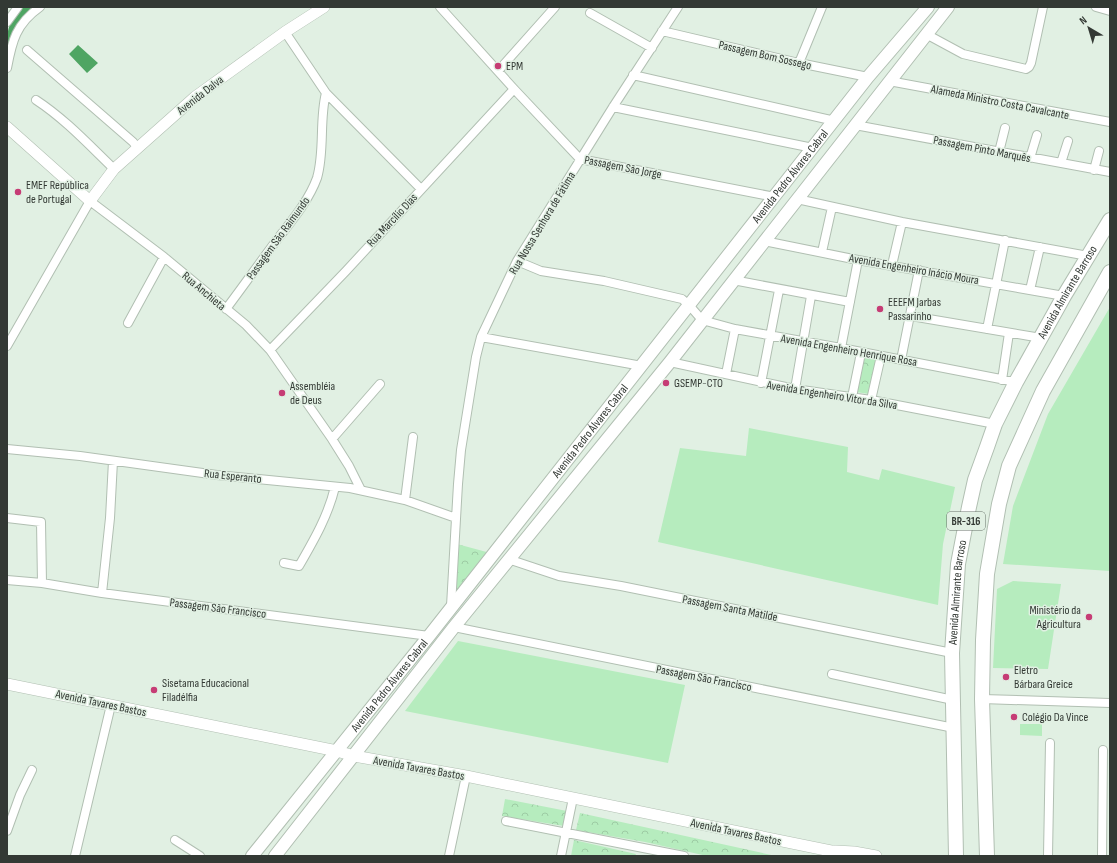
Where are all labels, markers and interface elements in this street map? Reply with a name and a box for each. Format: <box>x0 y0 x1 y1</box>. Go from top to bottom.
north arrow <box>1069 8 1109 48</box>
text: N <box>1077 14 1090 27</box>
street label: Passagem Bom Sossego <box>717 38 813 73</box>
place label: EPM <box>506 59 523 74</box>
marker: EPM <box>493 61 503 71</box>
street label: Avenida Dalva <box>173 72 227 119</box>
street label: Alameda Ministro Costa Cavalcante <box>929 82 1070 123</box>
street label: Avenida Pedro Álvares Cabral <box>749 127 832 227</box>
street label: Passagem Pinto Marquês <box>932 133 1032 166</box>
street label: Passagem São Jorge <box>583 153 663 182</box>
street label: Rua Nossa Senhora de Fátima <box>506 169 579 277</box>
place label: EMEF República de Portugal <box>26 178 89 207</box>
marker: EMEF República de Portugal <box>13 187 23 197</box>
street label: Rua Marcílio Dias <box>364 190 421 250</box>
street label: Passagem São Raimundo <box>243 194 313 283</box>
street label: Avenida Almirante Barroso <box>1034 243 1101 342</box>
street label: Avenida Engenheiro Inácio Moura <box>847 251 980 288</box>
street label: Rua Anchieta <box>179 269 229 314</box>
place label: EEEFM Jarbas Passarinho <box>888 295 941 324</box>
marker: EEEFM Jarbas Passarinho <box>875 304 885 314</box>
street label: Avenida Engenheiro Henrique Rosa <box>779 331 919 370</box>
place label: GSEMP-CTO <box>674 376 723 391</box>
marker: GSEMP-CTO <box>661 378 671 388</box>
street label: Avenida Engenheiro Vitor da Silva <box>765 378 899 413</box>
place label: Assembléia de Deus <box>289 379 335 408</box>
street label: Avenida Pedro Álvares Cabral <box>548 382 632 482</box>
marker: Assembléia de Deus <box>277 388 287 398</box>
street label: Rua Esperanto <box>203 466 262 487</box>
road number: BR-316 <box>947 512 985 530</box>
street label: Avenida Almirante Barroso <box>946 539 970 646</box>
street label: Passagem Santa Matilde <box>681 592 779 625</box>
street label: Passagem São Francisco <box>169 595 267 622</box>
place label: Ministério da Agricultura <box>1029 603 1081 632</box>
marker: Ministério da Agricultura <box>1084 612 1094 622</box>
street label: Avenida Pedro Álvares Cabral <box>347 636 431 736</box>
street label: Passagem São Francisco <box>655 662 753 695</box>
place label: Eletro Bárbara Greice <box>1014 663 1073 692</box>
marker: Eletro Bárbara Greice <box>1001 672 1011 682</box>
place label: Sisetama Educacional Filadélfia <box>162 676 249 705</box>
marker: Sisetama Educacional Filadélfia <box>149 685 159 695</box>
street label: Avenida Tavares Bastos <box>53 686 148 720</box>
place label: Colégio Da Vince <box>1022 710 1089 725</box>
marker: Colégio Da Vince <box>1009 712 1019 722</box>
street label: Avenida Tavares Bastos <box>371 753 466 784</box>
street label: Avenida Tavares Bastos <box>688 815 783 849</box>

